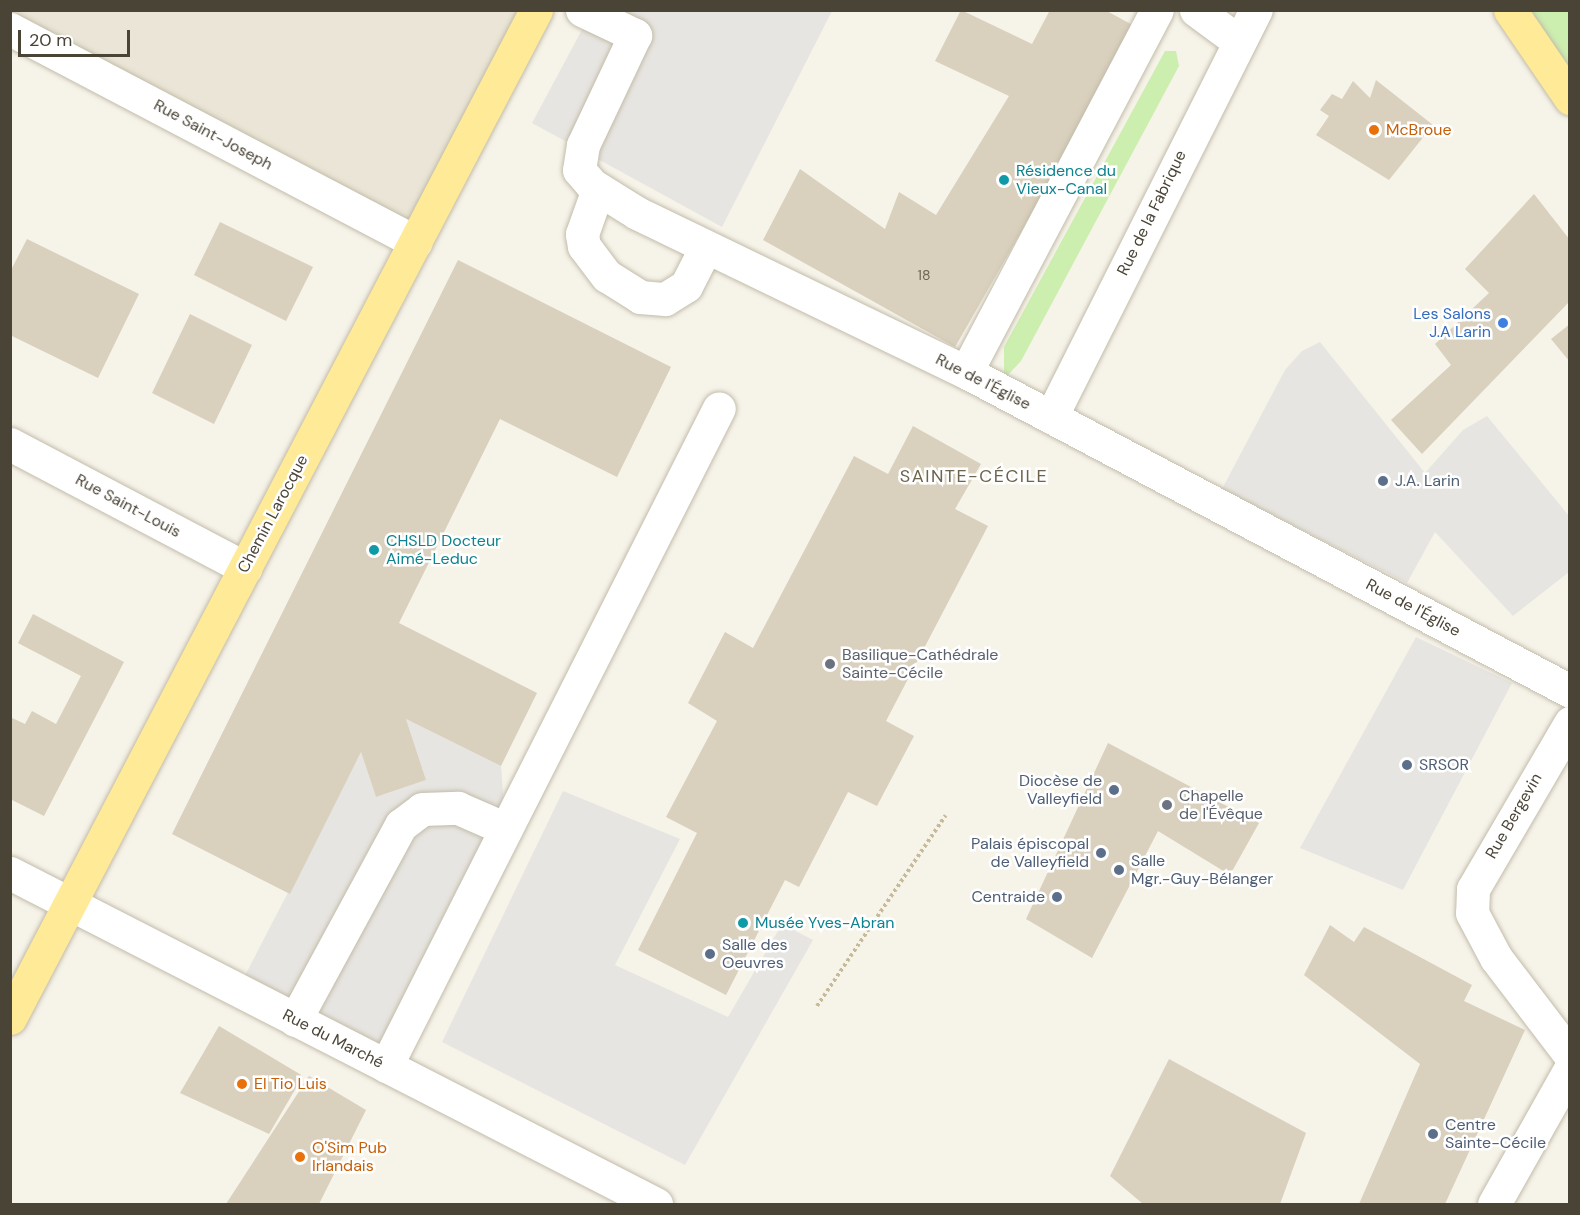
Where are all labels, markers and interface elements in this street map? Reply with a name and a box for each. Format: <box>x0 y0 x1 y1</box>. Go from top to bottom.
scale bar <box>21 18 134 56</box>
text: 20 m <box>29 28 72 52</box>
street label: Rue Saint-Joseph <box>150 96 276 174</box>
place label: McBroue <box>1386 120 1452 140</box>
marker: McBroue <box>1367 123 1381 137</box>
street label: Rue de la Fabrique <box>1113 147 1191 279</box>
place label: Résidence du Vieux-Canal <box>1016 161 1116 199</box>
marker: Résidence du Vieux-Canal <box>997 173 1011 187</box>
house number: 18 <box>918 267 930 283</box>
place label: Les Salons J.A Larin <box>1413 304 1491 342</box>
marker: Les Salons J.A Larin <box>1496 316 1510 330</box>
street label: Rue de l'Église <box>932 350 1034 414</box>
street label: Chemin Larocque <box>234 452 312 576</box>
district label: SAINTE-CÉCILE <box>900 465 1048 487</box>
street label: Rue Saint-Louis <box>72 470 184 542</box>
place label: J.A. Larin <box>1395 471 1460 491</box>
marker: J.A. Larin <box>1376 474 1390 488</box>
place label: CHSLD Docteur Aimé-Leduc <box>386 531 501 569</box>
marker: CHSLD Docteur Aimé-Leduc <box>367 543 381 557</box>
street label: Rue de l'Église <box>1363 575 1463 641</box>
place label: Basilique-Cathédrale Sainte-Cécile <box>842 645 998 683</box>
marker: Basilique-Cathédrale Sainte-Cécile <box>823 657 837 671</box>
place label: SRSOR <box>1419 755 1469 775</box>
marker: SRSOR <box>1400 758 1414 772</box>
street label: Rue Bergevin <box>1482 770 1546 862</box>
place label: Diocèse de Valleyfield <box>1019 771 1102 809</box>
marker: Diocèse de Valleyfield <box>1107 783 1121 797</box>
place label: Chapelle de l'Évêque <box>1179 786 1263 824</box>
marker: Chapelle de l'Évêque <box>1160 798 1174 812</box>
place label: Palais épiscopal de Valleyfield <box>971 834 1089 872</box>
marker: Palais épiscopal de Valleyfield <box>1094 846 1108 860</box>
place label: Salle Mgr.-Guy-Bélanger <box>1131 851 1273 889</box>
marker: Salle Mgr.-Guy-Bélanger <box>1112 863 1126 877</box>
place label: Centraide <box>971 887 1045 907</box>
marker: Centraide <box>1050 890 1064 904</box>
place label: Musée Yves-Abran <box>755 913 894 933</box>
marker: Musée Yves-Abran <box>736 916 750 930</box>
place label: Salle des Oeuvres <box>722 935 788 973</box>
marker: Salle des Oeuvres <box>703 947 717 961</box>
street label: Rue du Marché <box>279 1005 387 1073</box>
place label: El Tio Luis <box>254 1074 327 1094</box>
marker: El Tio Luis <box>235 1077 249 1091</box>
place label: Centre Sainte-Cécile <box>1445 1115 1546 1153</box>
marker: Centre Sainte-Cécile <box>1426 1127 1440 1141</box>
place label: O'Sim Pub Irlandais <box>312 1138 387 1176</box>
marker: O'Sim Pub Irlandais <box>293 1150 307 1164</box>

